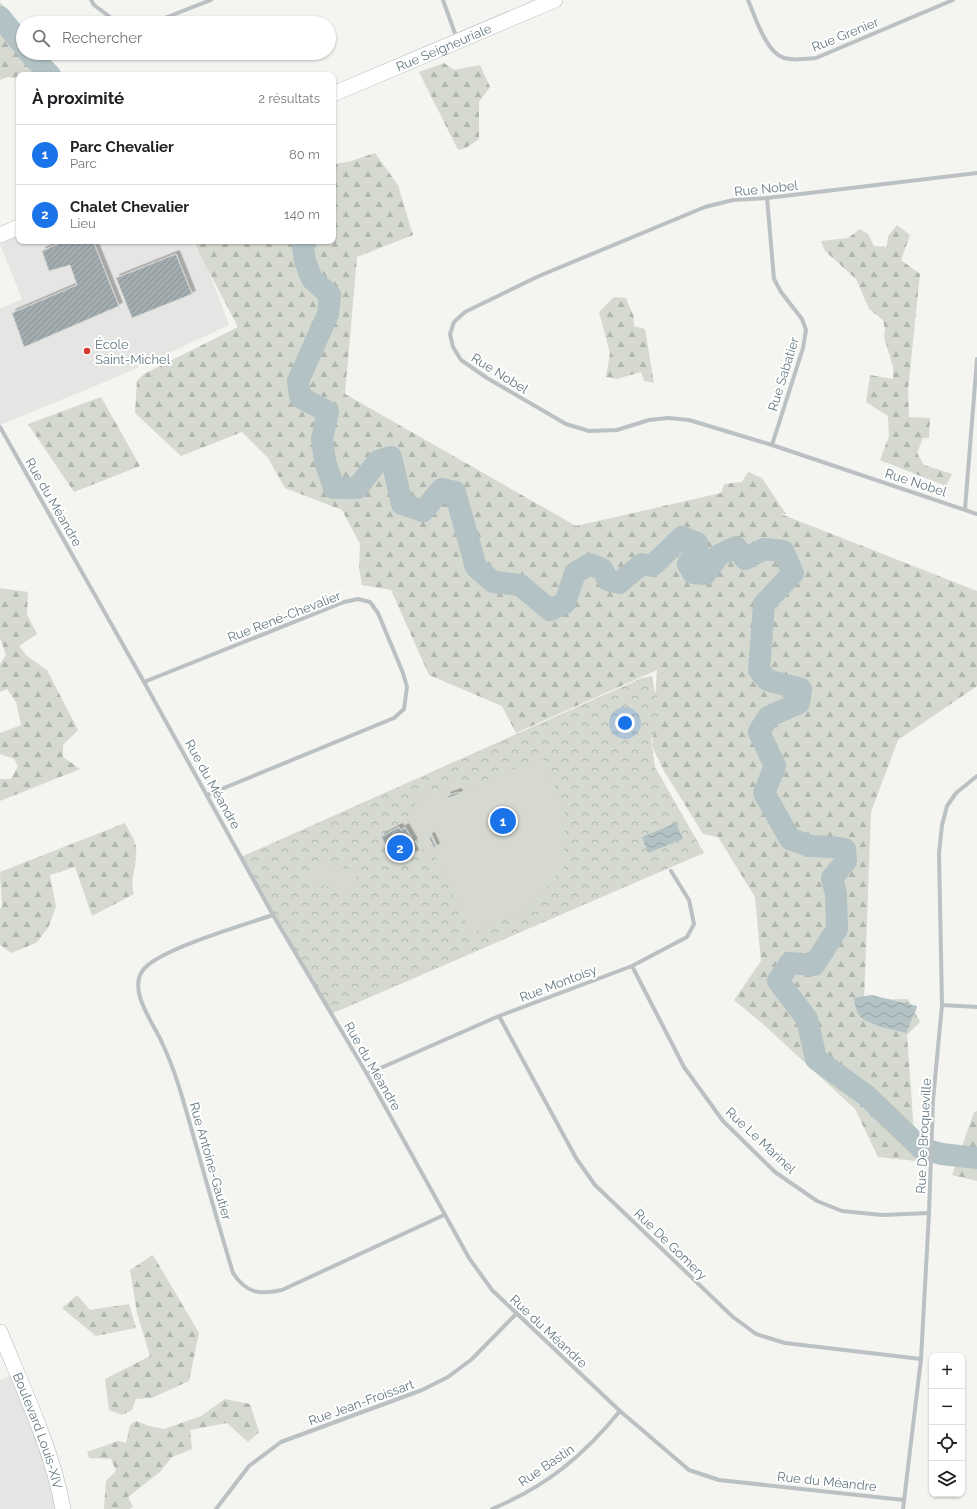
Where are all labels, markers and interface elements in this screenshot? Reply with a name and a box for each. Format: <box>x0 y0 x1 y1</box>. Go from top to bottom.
street label: Rue Grenier <box>809 14 881 55</box>
search box <box>16 16 336 60</box>
street label: Rue Seigneuriale <box>394 21 494 75</box>
icon: search <box>30 27 52 49</box>
text: Rechercher <box>62 29 142 47</box>
text: À proximité <box>32 88 124 108</box>
text: 2 résultats <box>258 91 320 106</box>
text: Parc Chevalier <box>70 138 174 156</box>
text: 1 <box>42 147 48 162</box>
text: 80 m <box>289 147 320 162</box>
text: Parc <box>70 156 97 171</box>
street label: Rue Nobel <box>733 178 799 199</box>
text: Chalet Chevalier <box>70 198 189 216</box>
text: 2 <box>41 207 49 222</box>
text: 140 m <box>284 207 320 222</box>
text: Lieu <box>70 216 96 231</box>
street label: Rue Sabatier <box>765 335 802 413</box>
place label: École Saint-Michel <box>95 337 171 367</box>
marker: École Saint-Michel <box>82 346 92 356</box>
street label: Rue Nobel <box>469 350 531 397</box>
street label: Rue du Méandre <box>22 455 85 550</box>
street label: Rue Nobel <box>883 465 949 500</box>
street label: Rue René-Chevalier <box>225 588 343 645</box>
your location <box>615 713 635 733</box>
street label: Rue du Méandre <box>182 737 244 832</box>
pin: 1 <box>490 806 516 836</box>
pin: 2 <box>387 833 413 863</box>
street label: Rue Montoisy <box>517 962 599 1005</box>
street label: Rue du Méandre <box>341 1019 404 1114</box>
street label: Rue De Broqueville <box>913 1077 934 1194</box>
street label: Rue Antoine-Gautier <box>187 1100 235 1222</box>
street label: Rue Le Marinel <box>723 1104 799 1177</box>
street label: Rue De Gomery <box>631 1206 710 1283</box>
street label: Rue du Méandre <box>507 1292 591 1371</box>
map controls <box>929 1353 965 1497</box>
button: + <box>929 1353 965 1389</box>
street label: Boulevard Louis-XIV <box>10 1370 65 1491</box>
street label: Rue Jean-Froissart <box>306 1376 417 1429</box>
button: − <box>929 1389 965 1425</box>
button: locate <box>929 1425 965 1461</box>
street label: Rue Bastin <box>516 1441 577 1489</box>
button: layers <box>929 1461 965 1497</box>
street label: Rue du Méandre <box>777 1469 878 1494</box>

